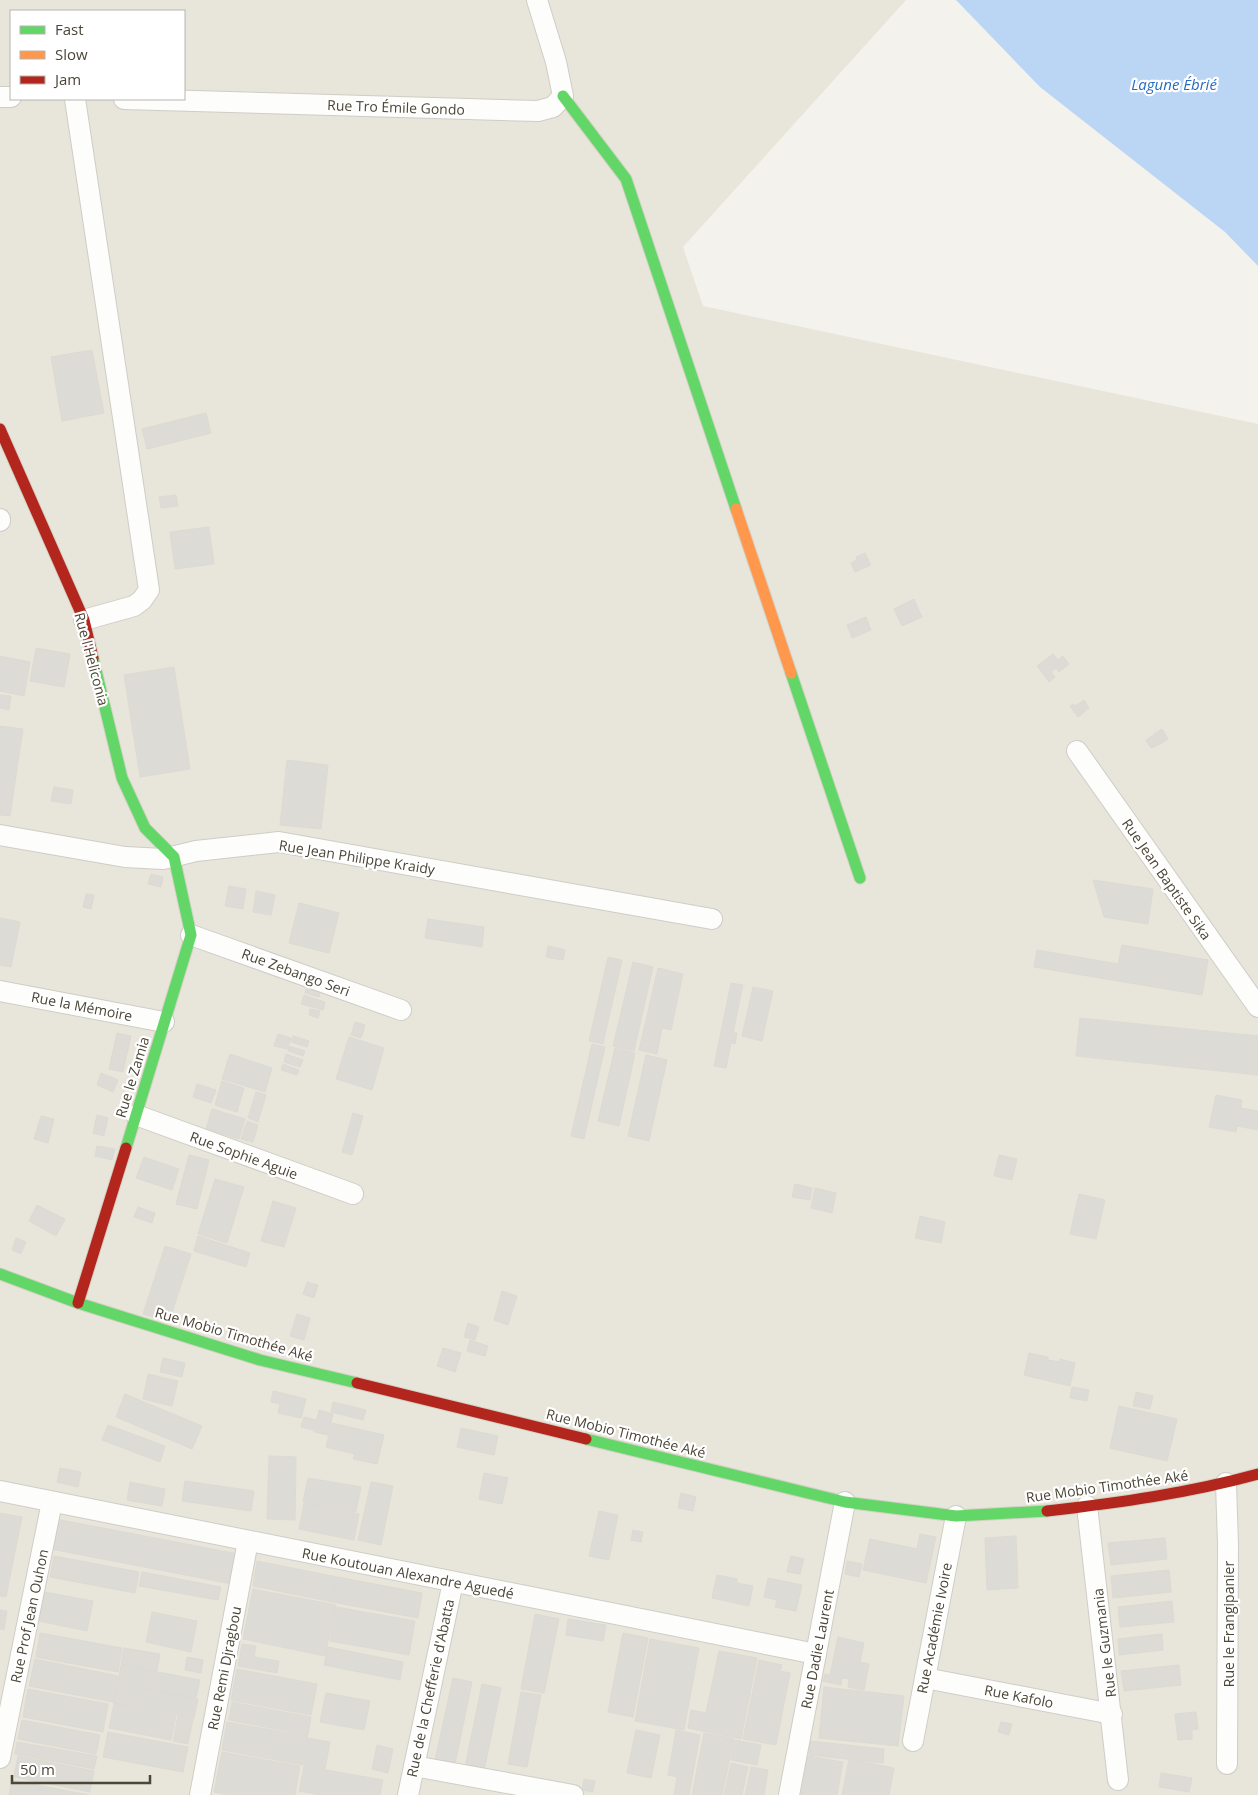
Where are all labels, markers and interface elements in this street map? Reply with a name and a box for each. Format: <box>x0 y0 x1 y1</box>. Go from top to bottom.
legend <box>10 10 185 100</box>
text: Fast <box>55 19 84 39</box>
text: Slow <box>55 44 88 64</box>
text: Jam <box>53 69 81 89</box>
water label: Lagune Ébrié <box>1131 74 1217 94</box>
street label: Rue Tro Émile Gondo <box>327 95 465 119</box>
street label: Rue l'Heliconia <box>70 610 114 708</box>
street label: Rue Jean Baptiste Sika <box>1118 815 1216 943</box>
street label: Rue Jean Philippe Kraidy <box>278 835 437 879</box>
street label: Rue Zebango Seri <box>239 944 353 1000</box>
street label: Rue la Mémoire <box>30 987 134 1025</box>
street label: Rue le Zamia <box>111 1034 153 1120</box>
street label: Rue Sophie Aguie <box>187 1127 301 1183</box>
street label: Rue Mobio Timothée Aké <box>153 1302 315 1366</box>
street label: Rue Mobio Timothée Aké <box>544 1404 708 1462</box>
street label: Rue Mobio Timothée Aké <box>1025 1465 1189 1507</box>
street label: Rue Koutouan Alexandre Aguedé <box>300 1543 516 1603</box>
street label: Rue Prof Jean Ouhon <box>6 1547 52 1685</box>
street label: Rue Académie Ivoire <box>912 1561 956 1695</box>
street label: Rue le Frangipanier <box>1219 1561 1238 1687</box>
street label: Rue le Guzmania <box>1088 1587 1120 1699</box>
street label: Rue Dadie Laurent <box>796 1588 838 1710</box>
street label: Rue de la Chefferie d'Abatta <box>402 1597 458 1779</box>
street label: Rue Remi Djragbou <box>203 1604 245 1732</box>
street label: Rue Kafolo <box>983 1680 1055 1712</box>
scale bar <box>12 1752 150 1784</box>
text: 50 m <box>20 1759 55 1779</box>

